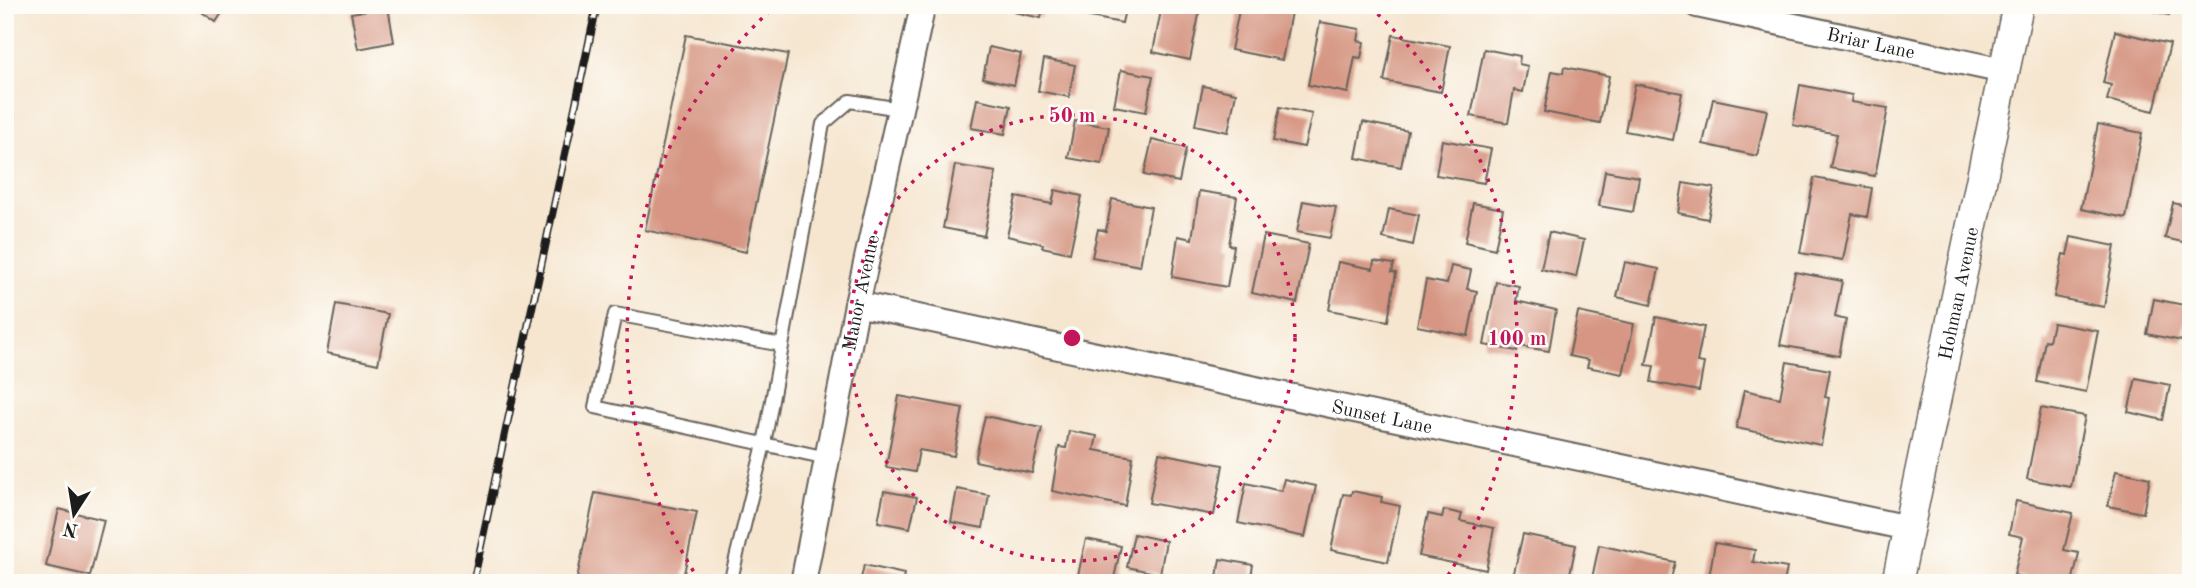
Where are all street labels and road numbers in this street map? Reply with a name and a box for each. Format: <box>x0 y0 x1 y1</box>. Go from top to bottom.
street label: Briar Lane <box>1825 26 1916 64</box>
street label: Hohman Avenue <box>1937 226 1983 362</box>
street label: Manor Avenue <box>841 233 884 353</box>
street label: Sunset Lane <box>1330 398 1434 438</box>

